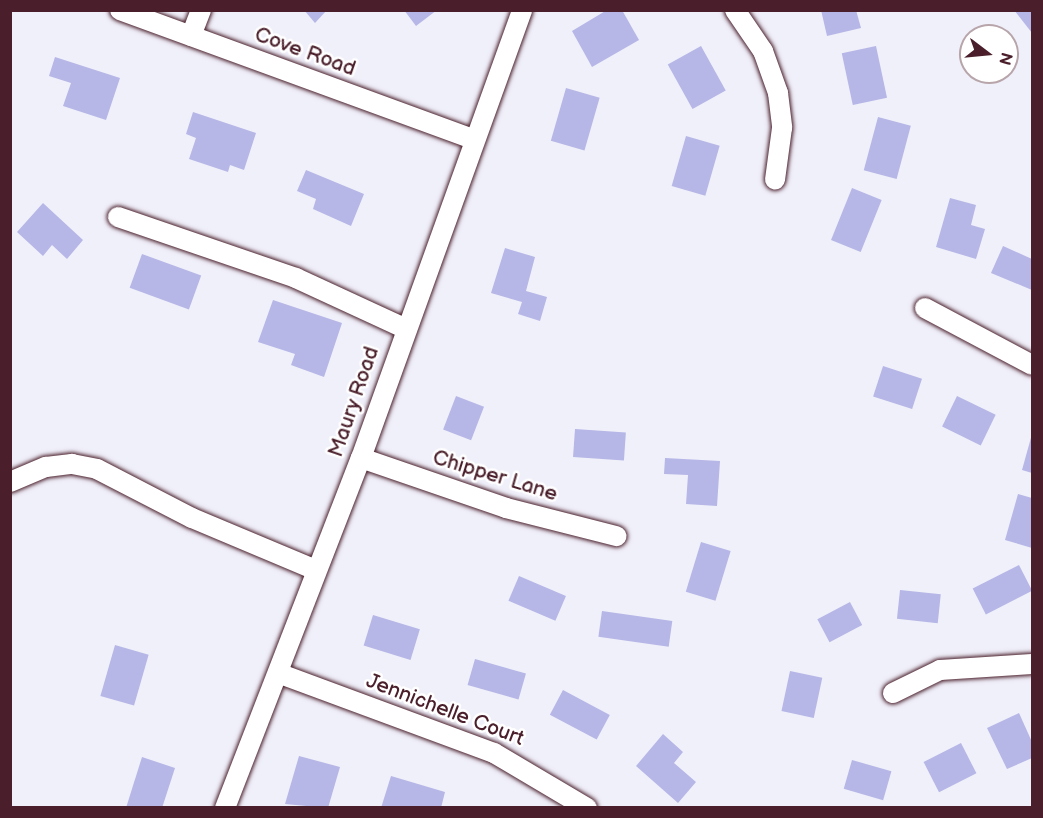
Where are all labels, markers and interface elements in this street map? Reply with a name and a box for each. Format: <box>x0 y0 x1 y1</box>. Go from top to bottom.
street label: Cove Road <box>251 22 359 82</box>
north arrow <box>959 24 1019 84</box>
text: N <box>994 50 1016 67</box>
street label: Maury Road <box>323 343 385 461</box>
street label: Chipper Lane <box>430 445 560 507</box>
street label: Jennichelle Court <box>363 668 527 752</box>

